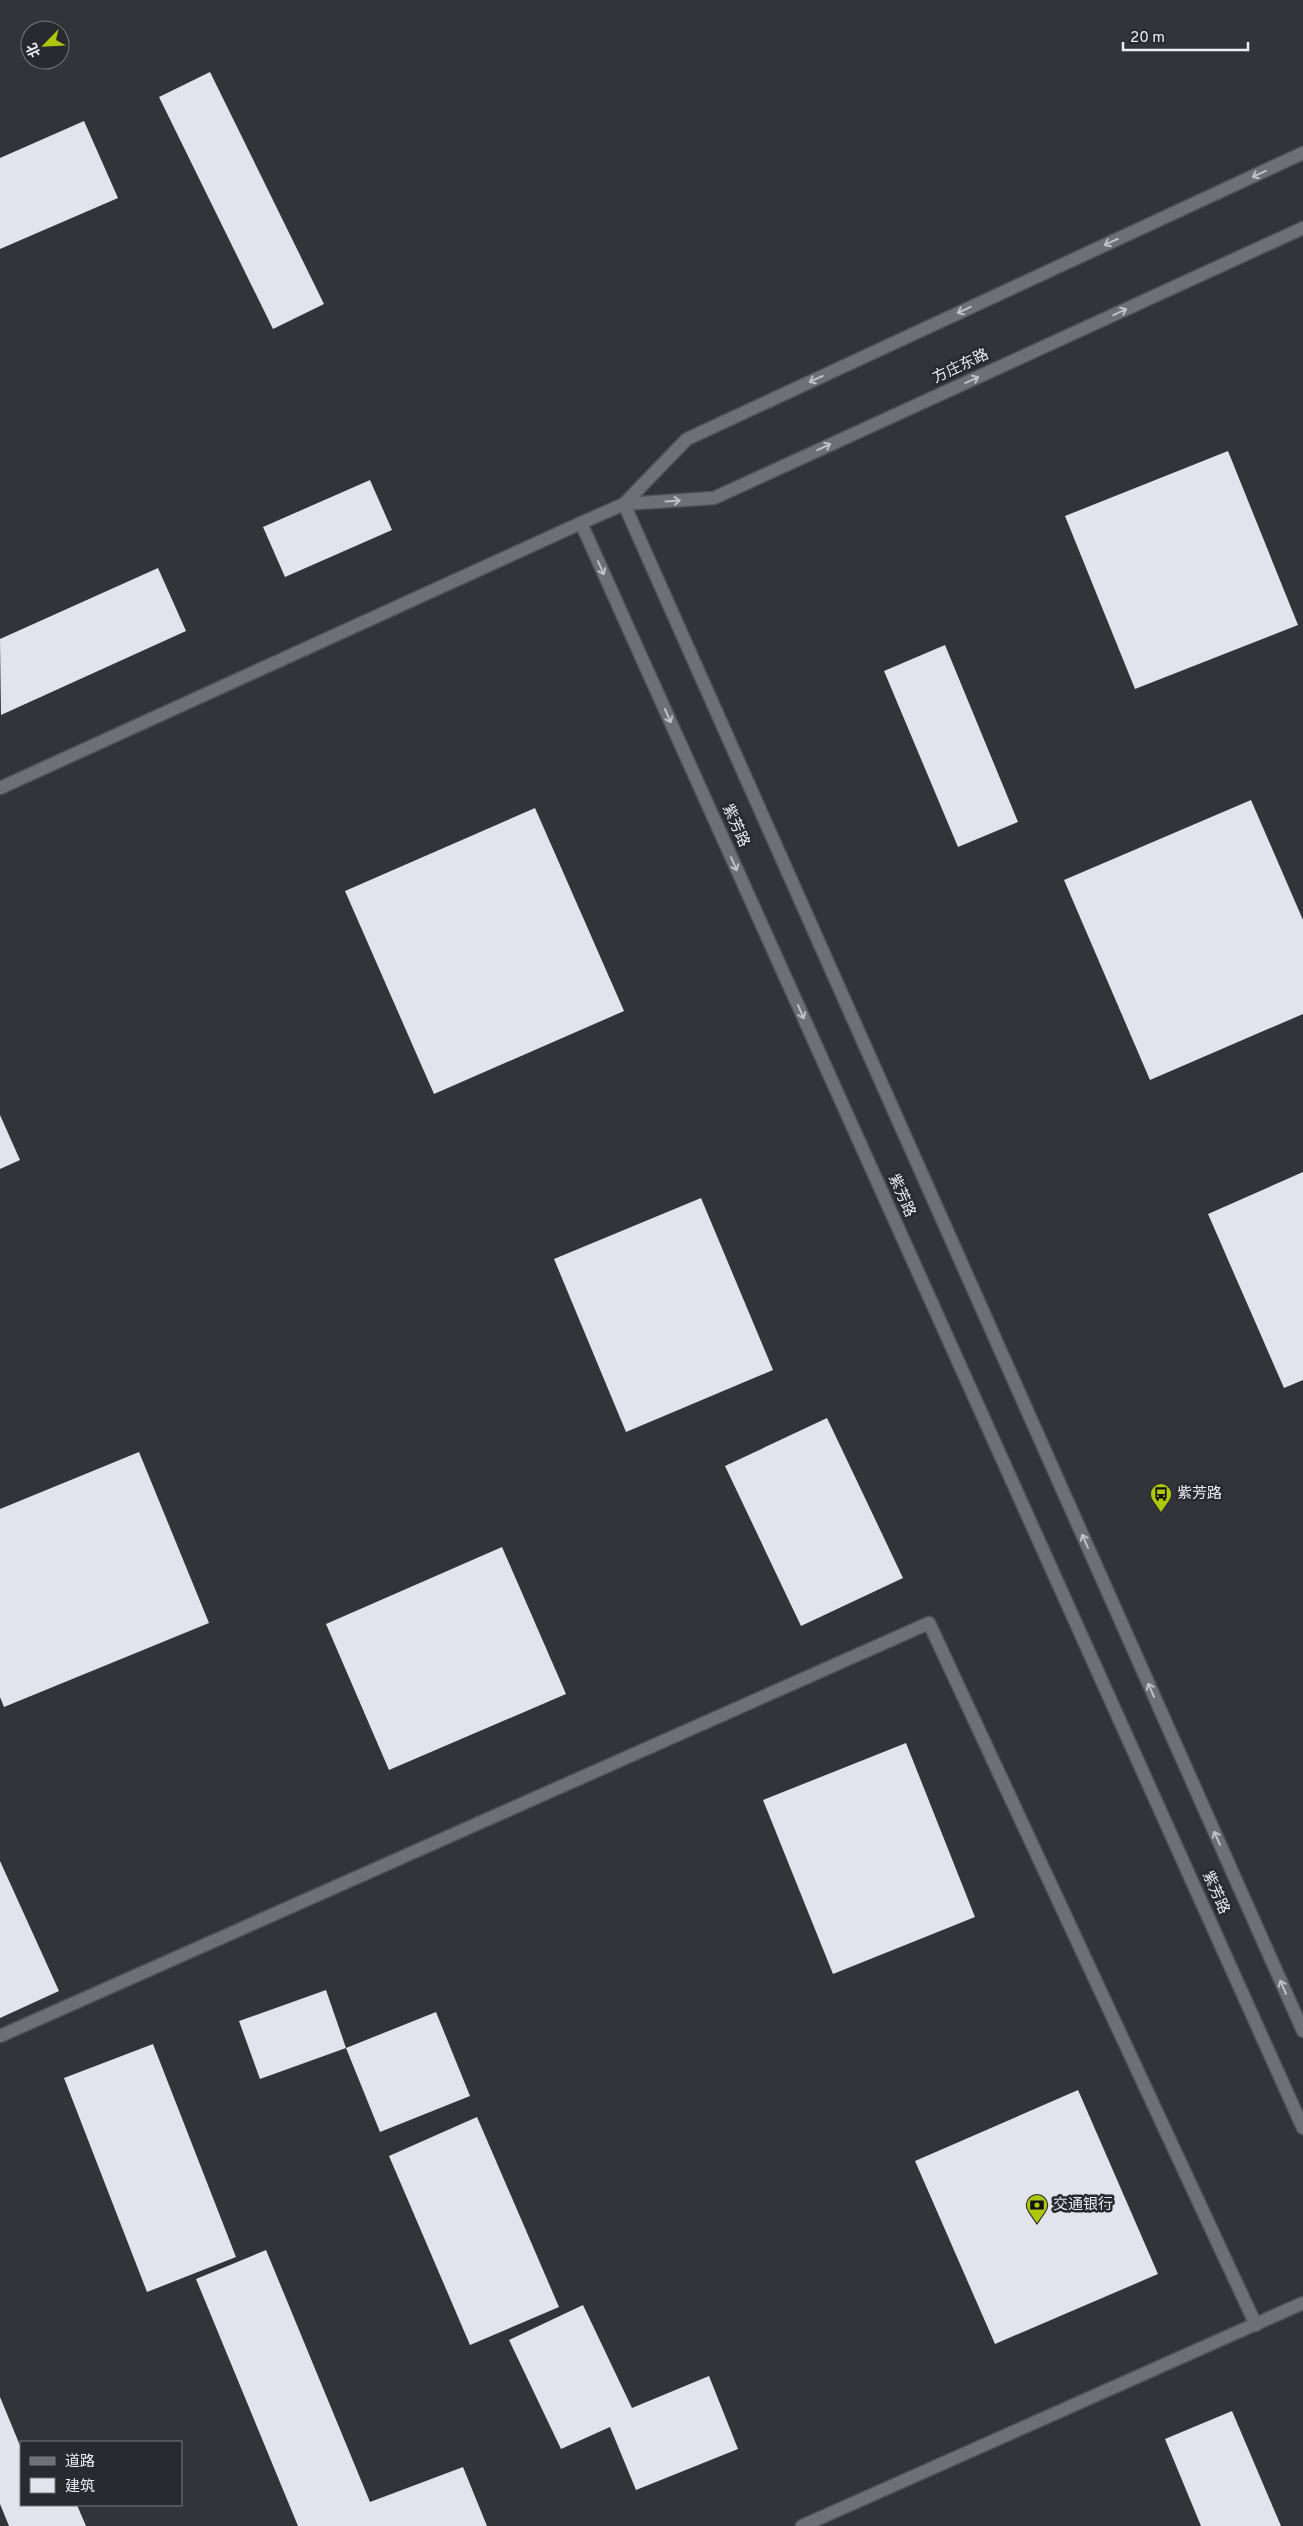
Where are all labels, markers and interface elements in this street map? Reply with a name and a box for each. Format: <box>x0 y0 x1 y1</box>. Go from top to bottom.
north arrow <box>20 20 70 70</box>
scale bar <box>1123 20 1248 52</box>
text: 20 m <box>1130 29 1165 48</box>
text: 北 <box>24 40 45 60</box>
one-way arrow <box>1252 170 1267 179</box>
one-way arrow <box>1104 238 1119 247</box>
one-way arrow <box>957 306 972 316</box>
one-way arrow <box>1112 307 1127 316</box>
street label: 方庄东路 <box>930 346 992 388</box>
one-way arrow <box>809 374 824 384</box>
one-way arrow <box>964 374 979 384</box>
one-way arrow <box>816 442 831 451</box>
one-way arrow <box>665 496 681 505</box>
one-way arrow <box>597 560 606 575</box>
one-way arrow <box>663 708 673 723</box>
street label: 紫芳路 <box>717 802 753 850</box>
one-way arrow <box>730 856 740 871</box>
one-way arrow <box>797 1004 806 1019</box>
street label: 紫芳路 <box>883 1172 919 1220</box>
bus stop icon: 紫芳路 <box>1149 1482 1173 1513</box>
place label: 紫芳路 <box>1177 1485 1222 1504</box>
one-way arrow <box>1080 1534 1090 1549</box>
one-way arrow <box>1146 1683 1156 1698</box>
one-way arrow <box>1212 1831 1222 1846</box>
street label: 紫芳路 <box>1197 1869 1233 1917</box>
one-way arrow <box>1278 1980 1288 1995</box>
bank icon: 交通银行 <box>1025 2193 1049 2224</box>
place label: 交通银行 <box>1053 2196 1113 2215</box>
legend <box>20 2441 182 2506</box>
text: 道路 <box>65 2453 95 2472</box>
text: 建筑 <box>65 2478 95 2497</box>

